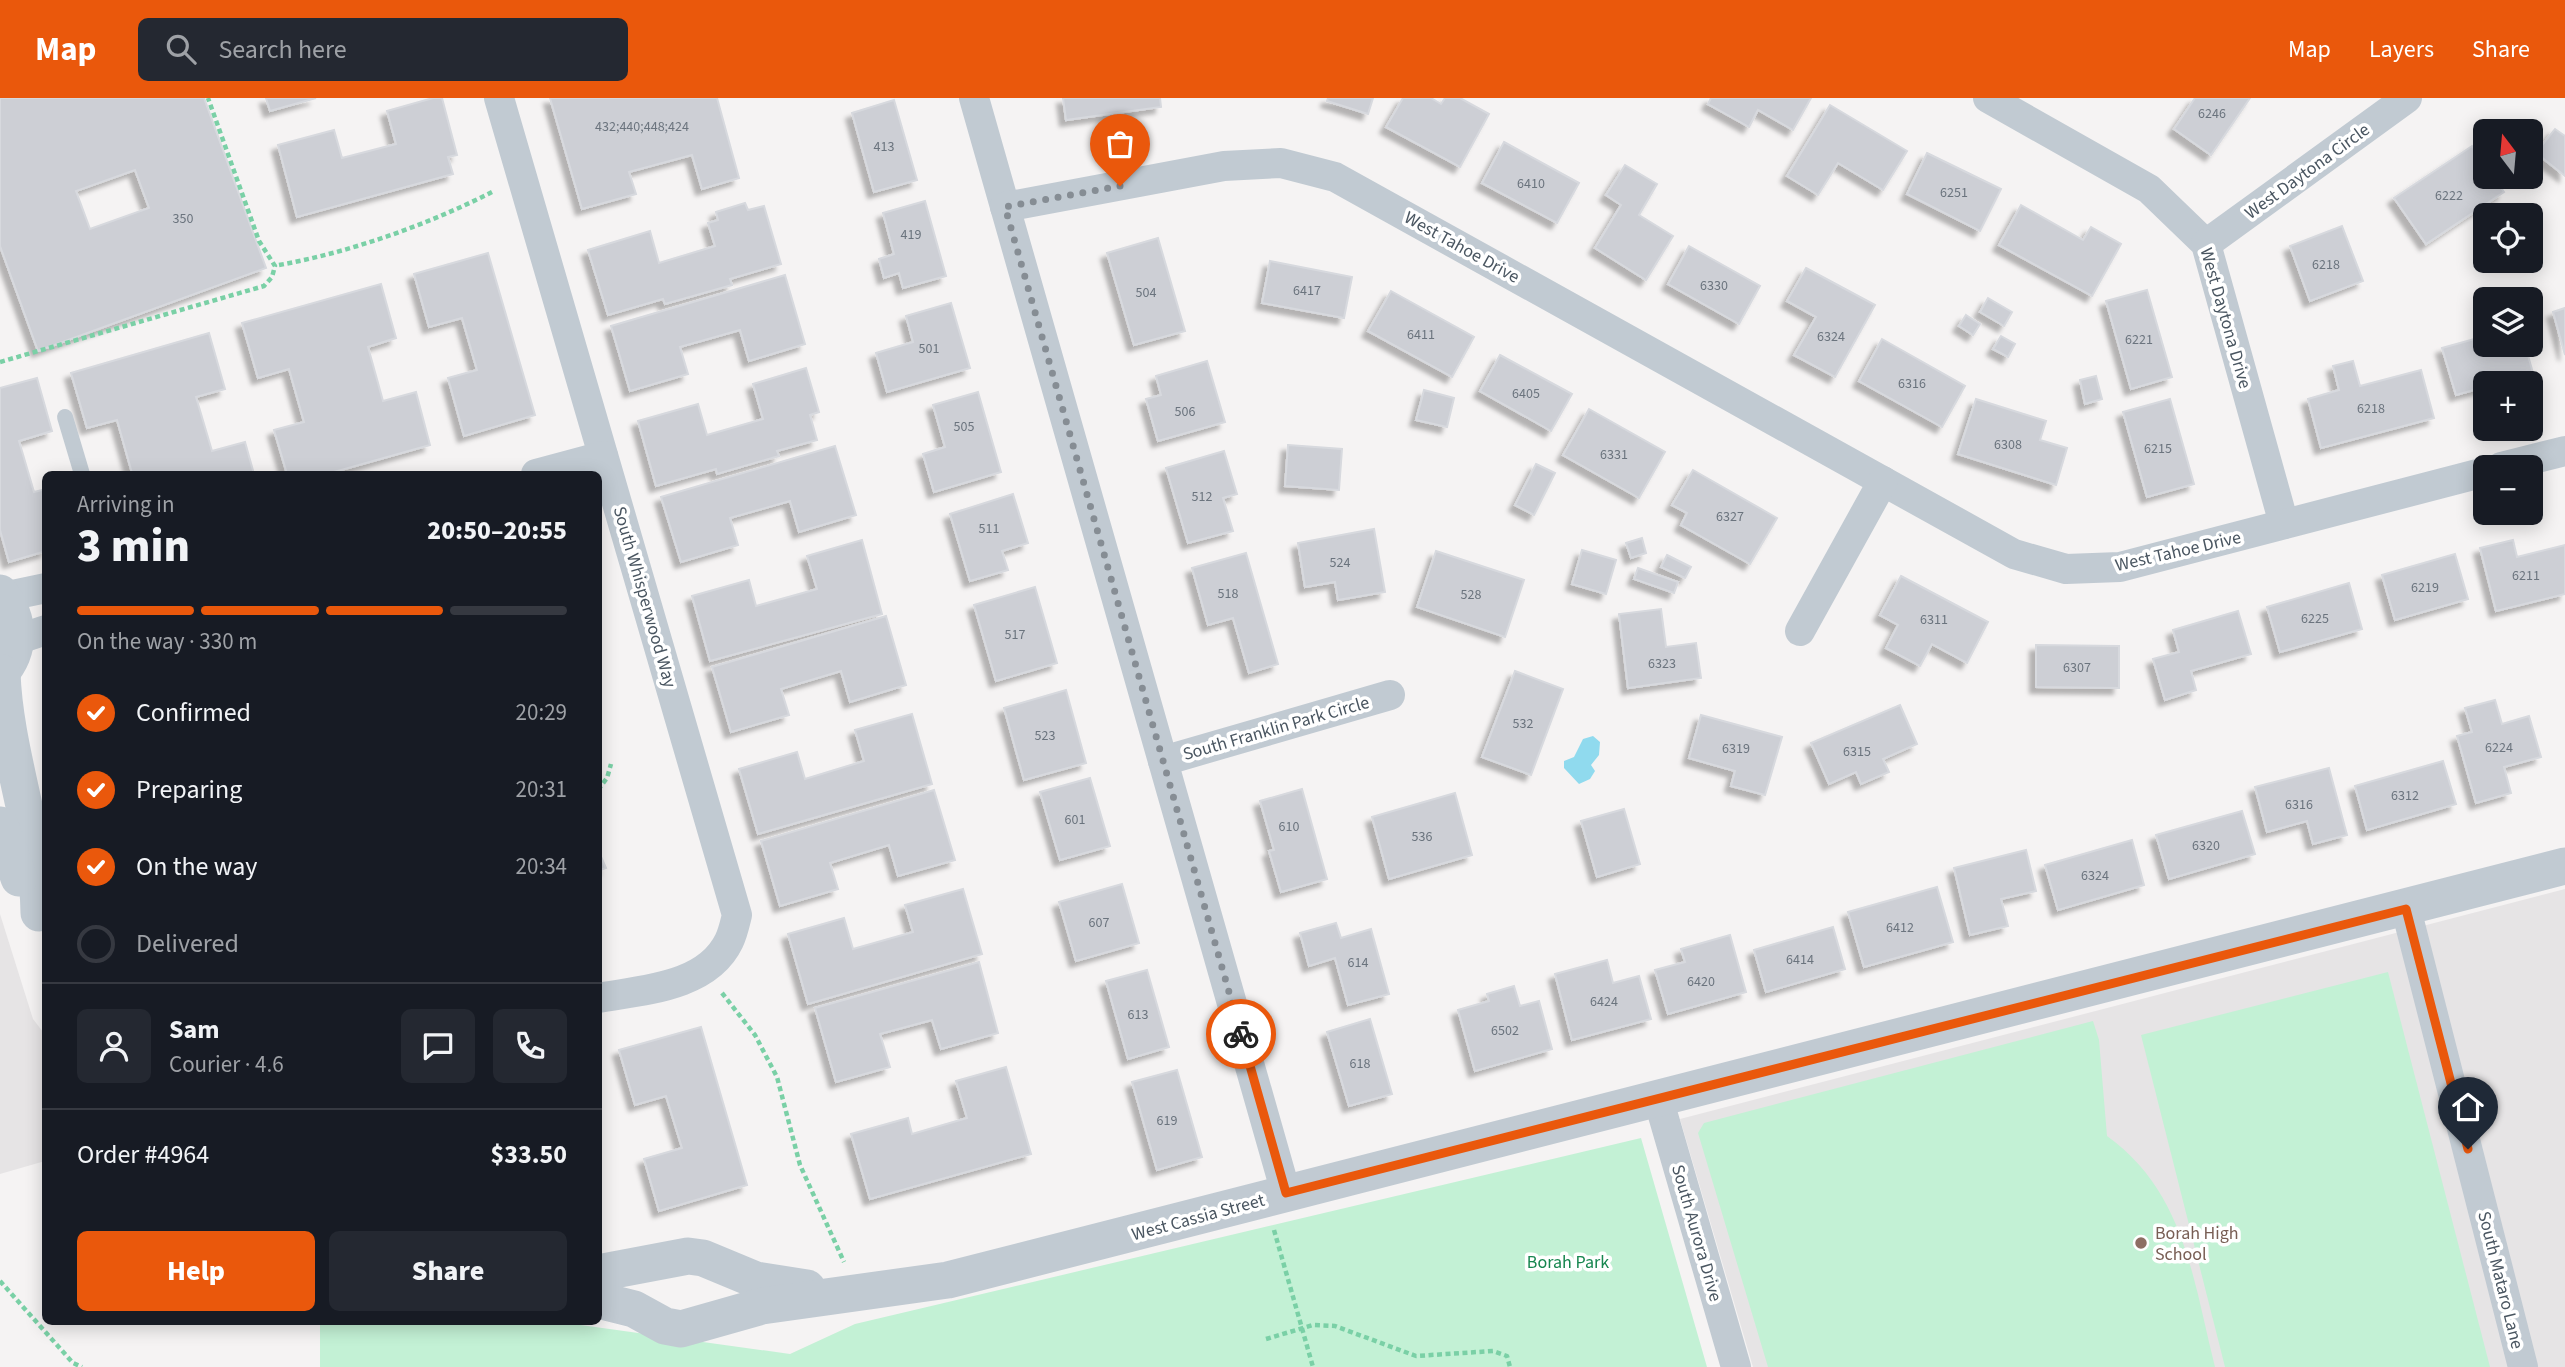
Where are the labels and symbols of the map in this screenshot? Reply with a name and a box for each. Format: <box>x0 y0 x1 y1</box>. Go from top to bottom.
house number: 6246 <box>2198 104 2226 124</box>
pin <box>1090 114 1150 186</box>
house number: 432;440;448;424 <box>595 117 689 137</box>
street label: West Daytona Circle <box>2240 117 2375 225</box>
north arrow <box>2473 119 2543 189</box>
house number: 413 <box>874 137 894 157</box>
house number: 6410 <box>1517 174 1545 194</box>
house number: 6251 <box>1940 183 1968 203</box>
house number: 6222 <box>2435 186 2463 206</box>
street label: West Tahoe Drive <box>1400 205 1524 290</box>
house number: 350 <box>173 209 193 229</box>
house number: 419 <box>901 225 921 245</box>
street label: West Daytona Drive <box>2193 245 2258 392</box>
house number: 6218 <box>2312 255 2340 275</box>
house number: 6330 <box>1700 276 1728 296</box>
house number: 6417 <box>1293 281 1321 301</box>
house number: 504 <box>1136 283 1156 303</box>
house number: 6411 <box>1407 325 1435 345</box>
house number: 6324 <box>1817 327 1845 347</box>
house number: 6221 <box>2125 330 2153 350</box>
house number: 501 <box>919 339 939 359</box>
house number: 6316 <box>1898 374 1926 394</box>
house number: 6405 <box>1512 384 1540 404</box>
house number: 6218 <box>2357 399 2385 419</box>
house number: 506 <box>1175 402 1195 422</box>
house number: 505 <box>954 417 974 437</box>
house number: 6308 <box>1994 435 2022 455</box>
house number: 6215 <box>2144 439 2172 459</box>
house number: 6331 <box>1600 445 1628 465</box>
house number: 512 <box>1192 487 1212 507</box>
street label: South Whisperwood Way <box>607 504 683 691</box>
house number: 6327 <box>1716 507 1744 527</box>
house number: 511 <box>979 519 999 539</box>
street label: West Tahoe Drive <box>2113 525 2244 578</box>
house number: 524 <box>1330 553 1350 573</box>
house number: 6211 <box>2512 566 2540 586</box>
house number: 6219 <box>2411 578 2439 598</box>
house number: 518 <box>1218 584 1238 604</box>
house number: 528 <box>1461 585 1481 605</box>
house number: 6225 <box>2301 609 2329 629</box>
house number: 6311 <box>1920 610 1948 630</box>
house number: 517 <box>1005 625 1025 645</box>
house number: 6323 <box>1648 654 1676 674</box>
house number: 6307 <box>2063 658 2091 678</box>
street label: South Franklin Park Circle <box>1180 690 1372 767</box>
house number: 532 <box>1513 714 1533 734</box>
house number: 523 <box>1035 726 1055 746</box>
house number: 6224 <box>2485 738 2513 758</box>
house number: 6319 <box>1722 739 1750 759</box>
house number: 6315 <box>1843 742 1871 762</box>
house number: 6312 <box>2391 786 2419 806</box>
house number: 6316 <box>2285 795 2313 815</box>
house number: 601 <box>1065 810 1085 830</box>
house number: 610 <box>1279 817 1299 837</box>
house number: 536 <box>1412 827 1432 847</box>
house number: 6320 <box>2192 836 2220 856</box>
house number: 6324 <box>2081 866 2109 886</box>
house number: 607 <box>1089 913 1109 933</box>
house number: 6412 <box>1886 918 1914 938</box>
house number: 6414 <box>1786 950 1814 970</box>
house number: 614 <box>1348 953 1368 973</box>
house number: 6420 <box>1687 972 1715 992</box>
house number: 6424 <box>1590 992 1618 1012</box>
courier <box>1206 999 1276 1069</box>
house number: 613 <box>1128 1005 1148 1025</box>
house number: 6502 <box>1491 1021 1519 1041</box>
house number: 618 <box>1350 1054 1370 1074</box>
pin <box>2438 1077 2498 1149</box>
house number: 619 <box>1157 1111 1177 1131</box>
street label: South Aurora Drive <box>1665 1162 1728 1305</box>
street label: West Cassia Street <box>1129 1188 1267 1247</box>
street label: South Mataro Lane <box>2471 1209 2530 1352</box>
place label: Borah High School <box>2155 1221 2239 1267</box>
marker: Borah High School <box>2133 1235 2149 1251</box>
park label: Borah Park <box>1527 1250 1609 1275</box>

